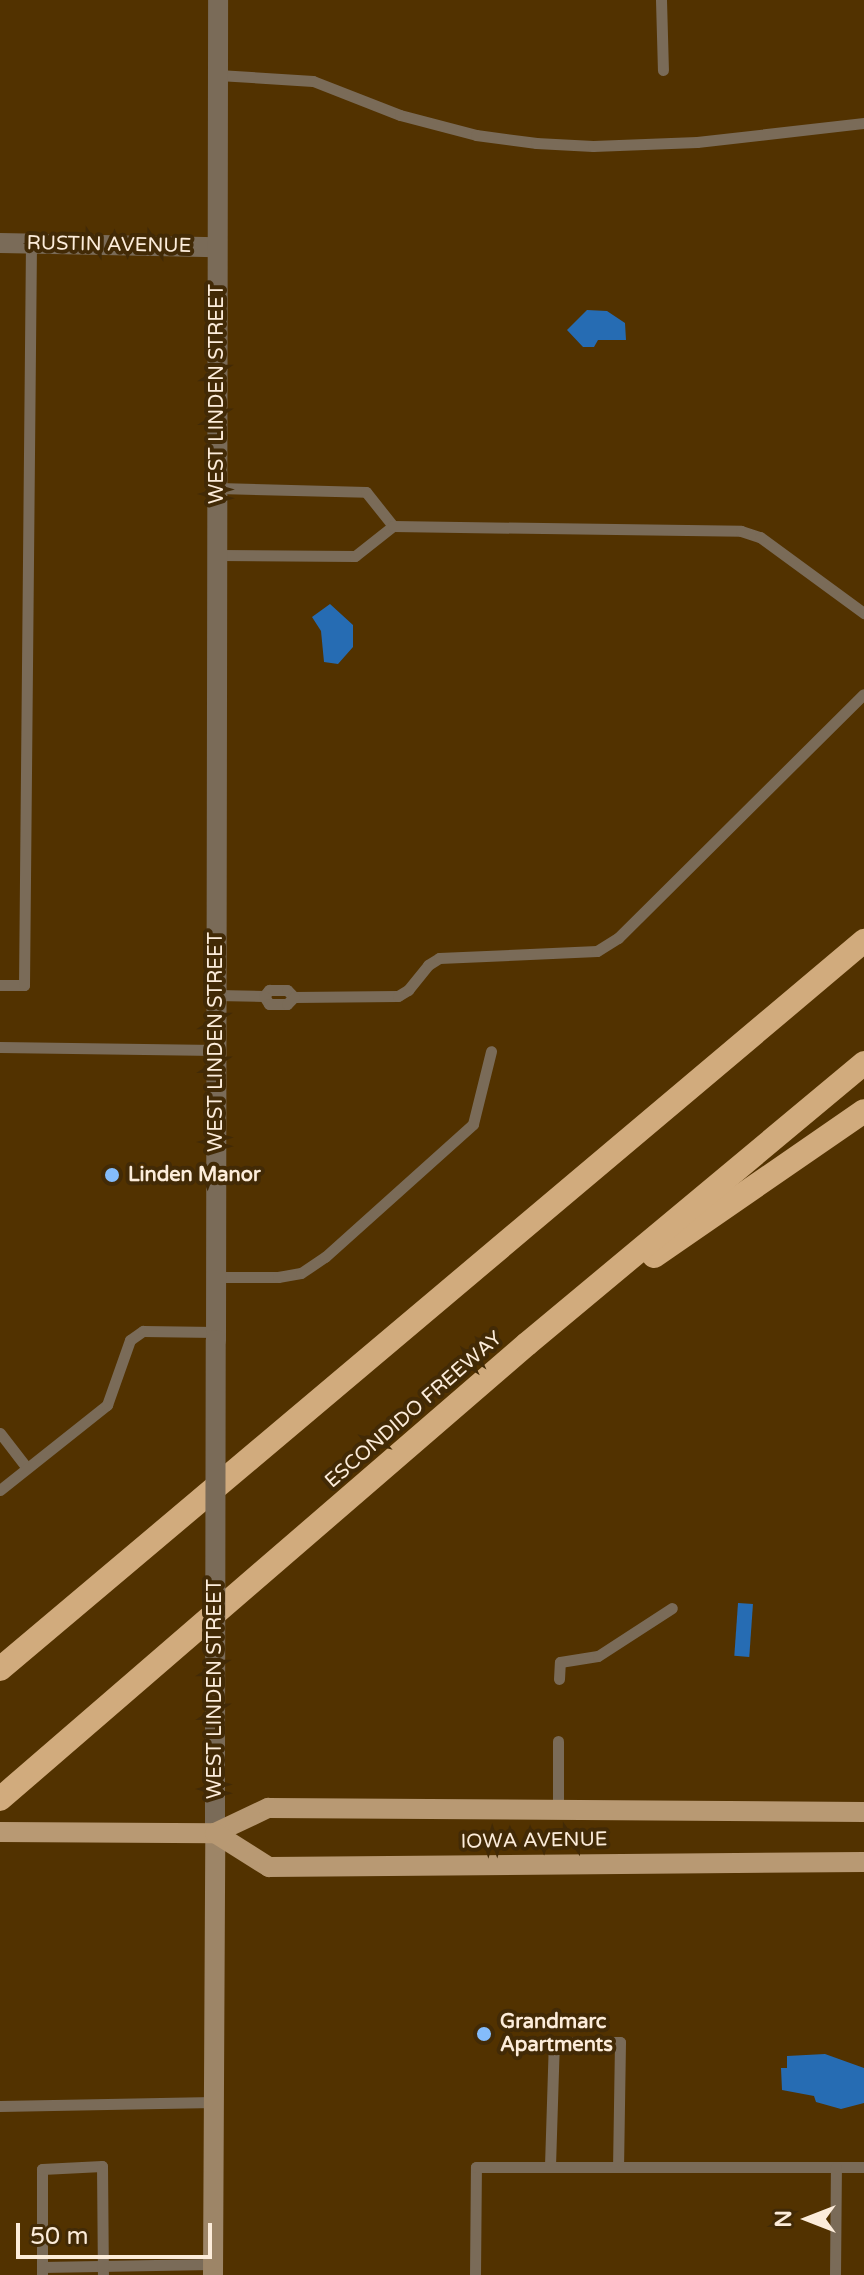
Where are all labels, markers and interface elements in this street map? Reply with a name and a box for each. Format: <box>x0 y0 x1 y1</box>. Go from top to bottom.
street label: RUSTIN AVENUE <box>26 232 192 258</box>
street label: WEST LINDEN STREET <box>205 284 229 504</box>
street label: WEST LINDEN STREET <box>204 932 228 1152</box>
place label: Linden Manor <box>128 1163 261 1187</box>
marker: Linden Manor <box>103 1166 121 1184</box>
street label: ESCONDIDO FREEWAY <box>321 1327 507 1493</box>
street label: WEST LINDEN STREET <box>203 1579 227 1799</box>
street label: IOWA AVENUE <box>460 1828 608 1854</box>
place label: Grandmarc Apartments <box>500 2010 613 2057</box>
marker: Grandmarc Apartments <box>475 2025 493 2043</box>
north arrow <box>768 2179 848 2259</box>
scale bar <box>20 2207 216 2257</box>
text: N <box>771 2210 797 2228</box>
text: 50 m <box>30 2222 88 2251</box>

